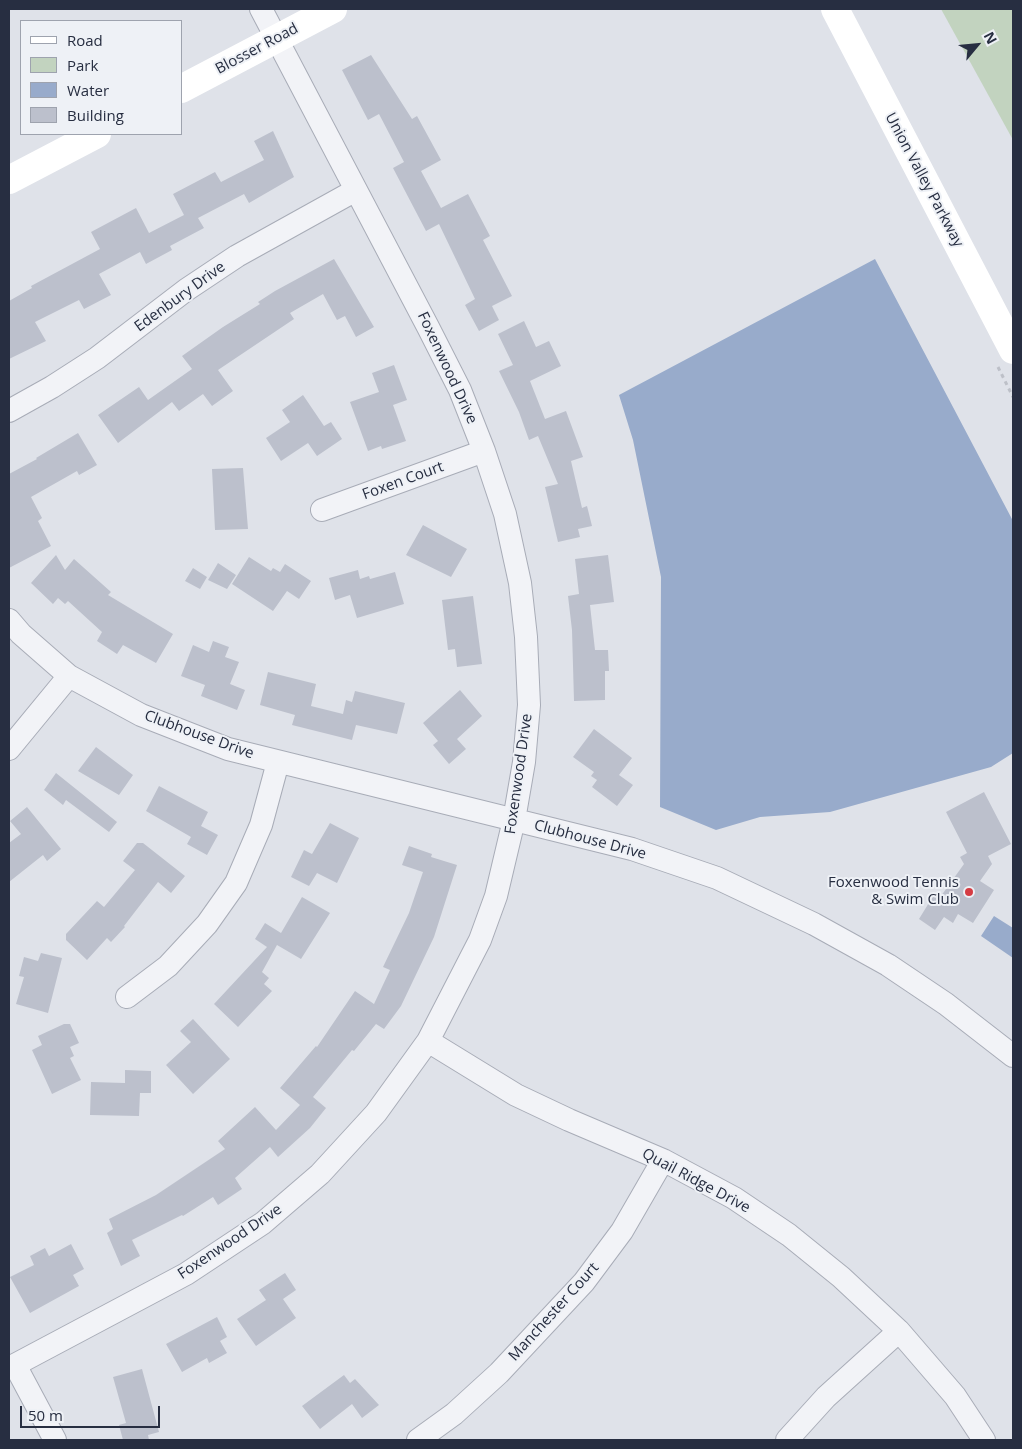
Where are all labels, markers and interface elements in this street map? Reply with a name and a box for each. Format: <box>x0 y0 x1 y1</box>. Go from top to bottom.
legend <box>20 20 182 135</box>
street label: Blosser Road <box>213 20 301 78</box>
north arrow <box>952 20 1002 70</box>
text: N <box>980 28 1002 47</box>
text: Road <box>67 30 103 50</box>
text: Park <box>67 55 98 75</box>
text: Water <box>67 80 109 100</box>
text: Building <box>67 105 124 125</box>
street label: Union Valley Parkway <box>881 110 967 250</box>
street label: Edenbury Drive <box>131 258 229 336</box>
street label: Foxenwood Drive <box>413 309 481 427</box>
street label: Foxen Court <box>360 458 446 504</box>
street label: Clubhouse Drive <box>142 707 256 763</box>
street label: Foxenwood Drive <box>502 712 536 836</box>
street label: Clubhouse Drive <box>532 816 648 864</box>
place label: Foxenwood Tennis & Swim Club <box>828 874 959 909</box>
marker: Foxenwood Tennis & Swim Club <box>963 886 975 898</box>
street label: Quail Ridge Drive <box>639 1145 753 1217</box>
street label: Foxenwood Drive <box>175 1201 285 1283</box>
street label: Manchester Court <box>505 1259 603 1365</box>
scale bar <box>22 1396 162 1428</box>
text: 50 m <box>28 1405 63 1425</box>

